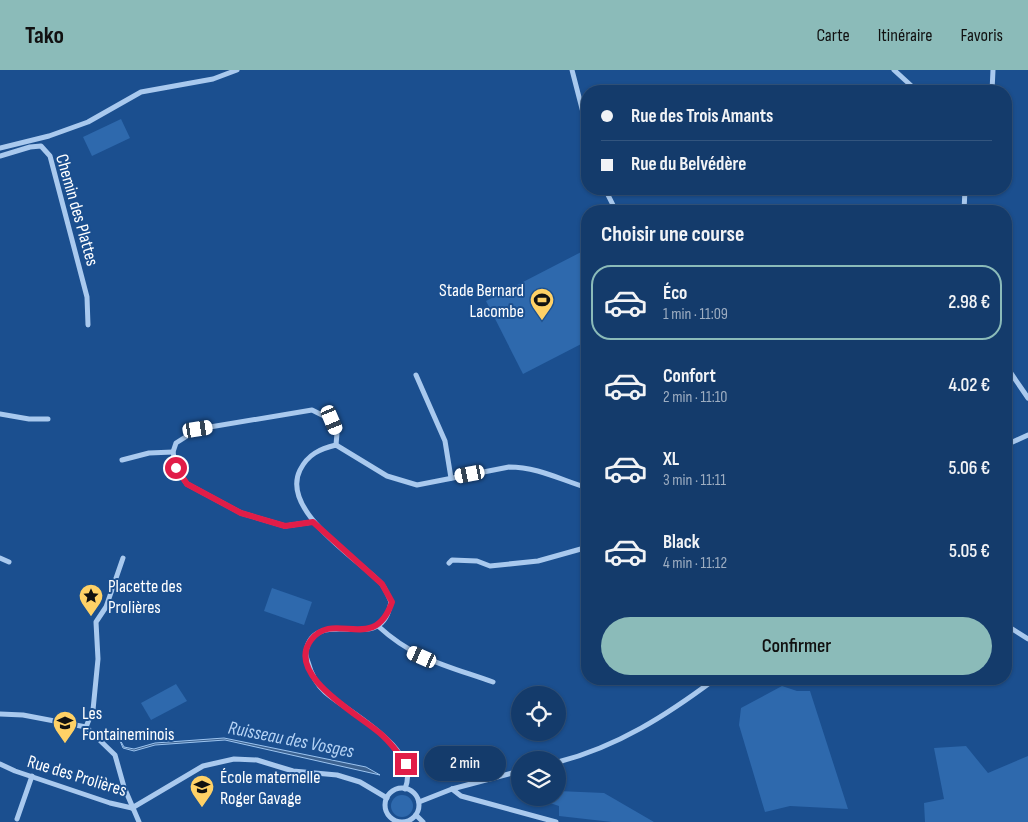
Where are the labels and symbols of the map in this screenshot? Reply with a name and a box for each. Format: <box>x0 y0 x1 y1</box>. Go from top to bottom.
street label: Chemin des Plattes <box>51 152 103 268</box>
place label: Stade Bernard Lacombe <box>439 280 524 322</box>
sports icon: Stade Bernard Lacombe <box>529 287 555 321</box>
car <box>319 403 344 437</box>
car <box>182 419 213 439</box>
route start <box>165 457 187 479</box>
car <box>453 464 486 484</box>
place label: Placette des Prolières <box>108 576 182 618</box>
place icon: Placette des Prolières <box>78 583 104 617</box>
car <box>405 644 438 670</box>
place label: Les Fontaineminois <box>82 703 174 745</box>
school or university icon: Les Fontaineminois <box>52 710 78 744</box>
water label: Ruisseau des Vosges <box>226 717 356 764</box>
callout: 2 min <box>424 746 506 782</box>
street label: Rue des Prolières <box>25 751 129 801</box>
route end <box>395 753 417 775</box>
place label: École maternelle Roger Gavage <box>220 767 320 809</box>
school or university icon: École maternelle Roger Gavage <box>189 774 215 808</box>

